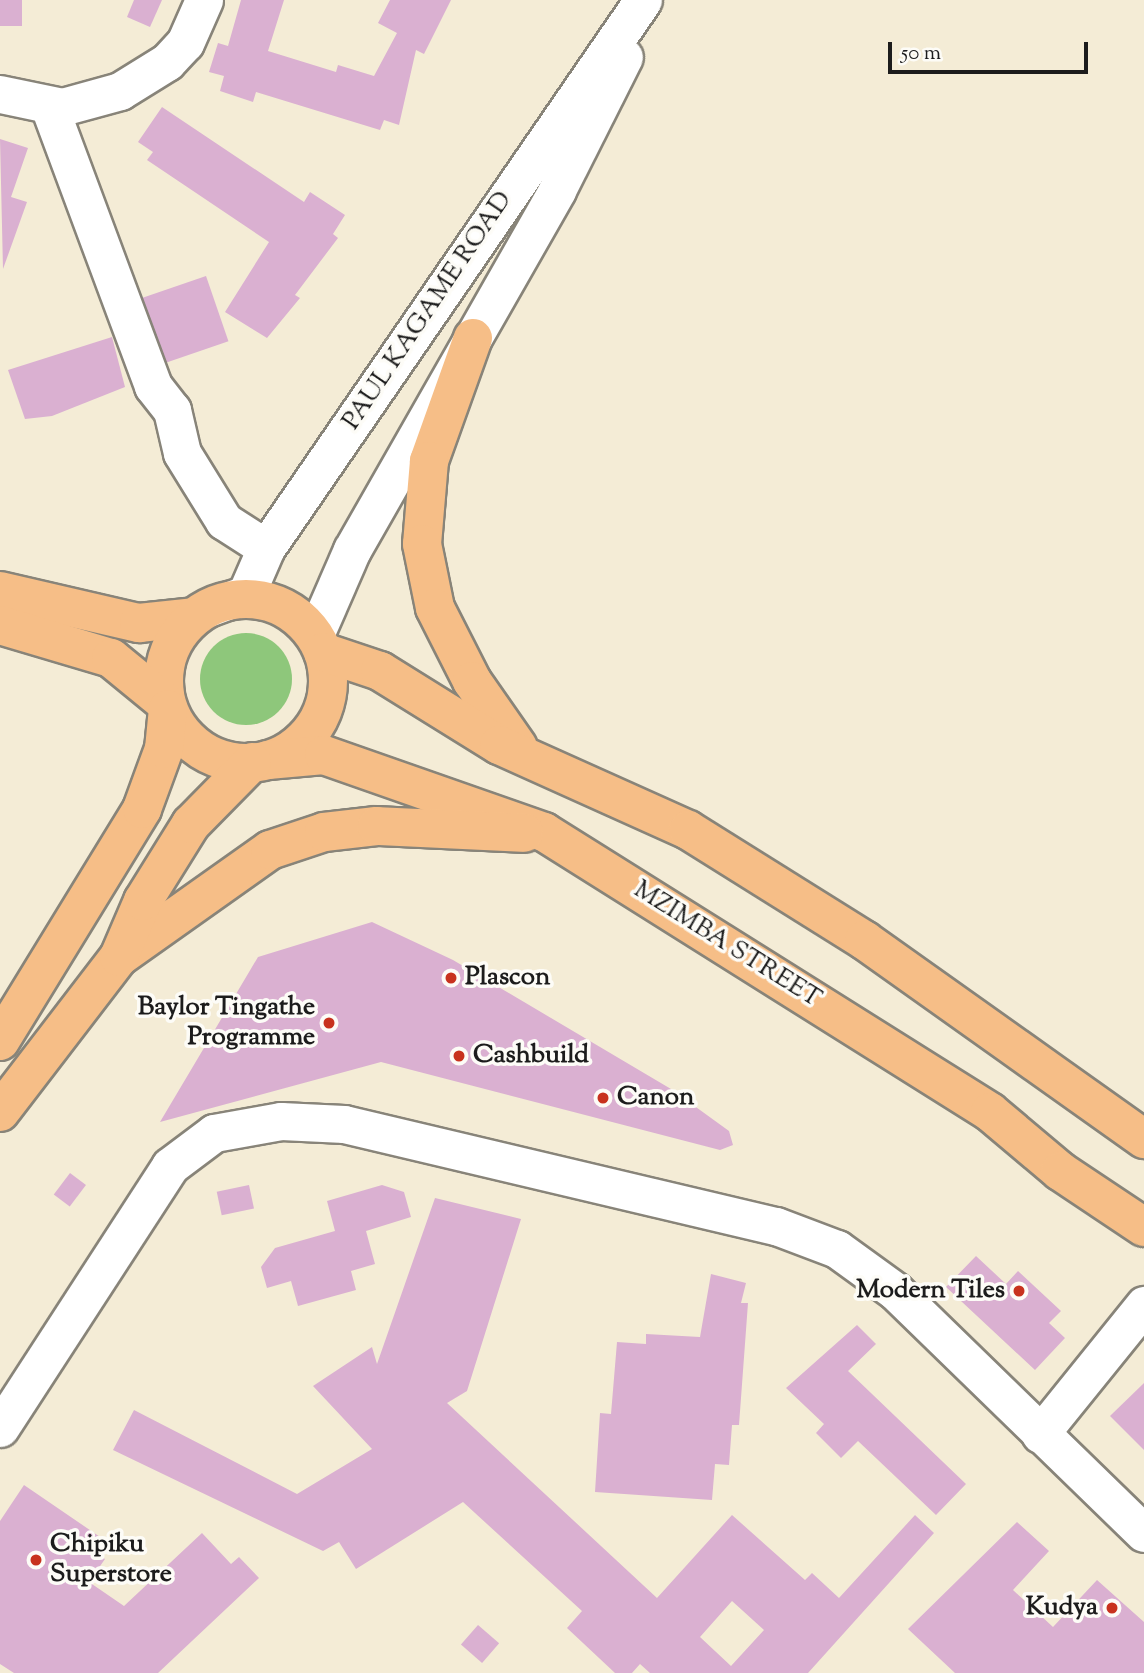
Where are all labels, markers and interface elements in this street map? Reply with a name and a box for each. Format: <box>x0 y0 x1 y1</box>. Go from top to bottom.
scale bar <box>892 28 1092 72</box>
text: 50 m <box>901 39 941 69</box>
street label: PAUL KAGAME ROAD <box>337 186 519 436</box>
street label: MZIMBA STREET <box>627 875 827 1015</box>
place label: Plascon <box>465 962 550 994</box>
marker: Plascon <box>443 970 459 986</box>
place label: Baylor Tingathe Programme <box>138 992 315 1054</box>
marker: Baylor Tingathe Programme <box>321 1015 337 1031</box>
place label: Cashbuild <box>473 1040 589 1072</box>
marker: Cashbuild <box>451 1048 467 1064</box>
place label: Canon <box>617 1082 694 1114</box>
marker: Canon <box>595 1090 611 1106</box>
place label: Modern Tiles <box>856 1275 1005 1307</box>
marker: Modern Tiles <box>1011 1283 1027 1299</box>
place label: Chipiku Superstore <box>50 1529 172 1590</box>
marker: Chipiku Superstore <box>28 1552 44 1568</box>
place label: Kudya <box>1026 1592 1098 1624</box>
marker: Kudya <box>1104 1600 1120 1616</box>

